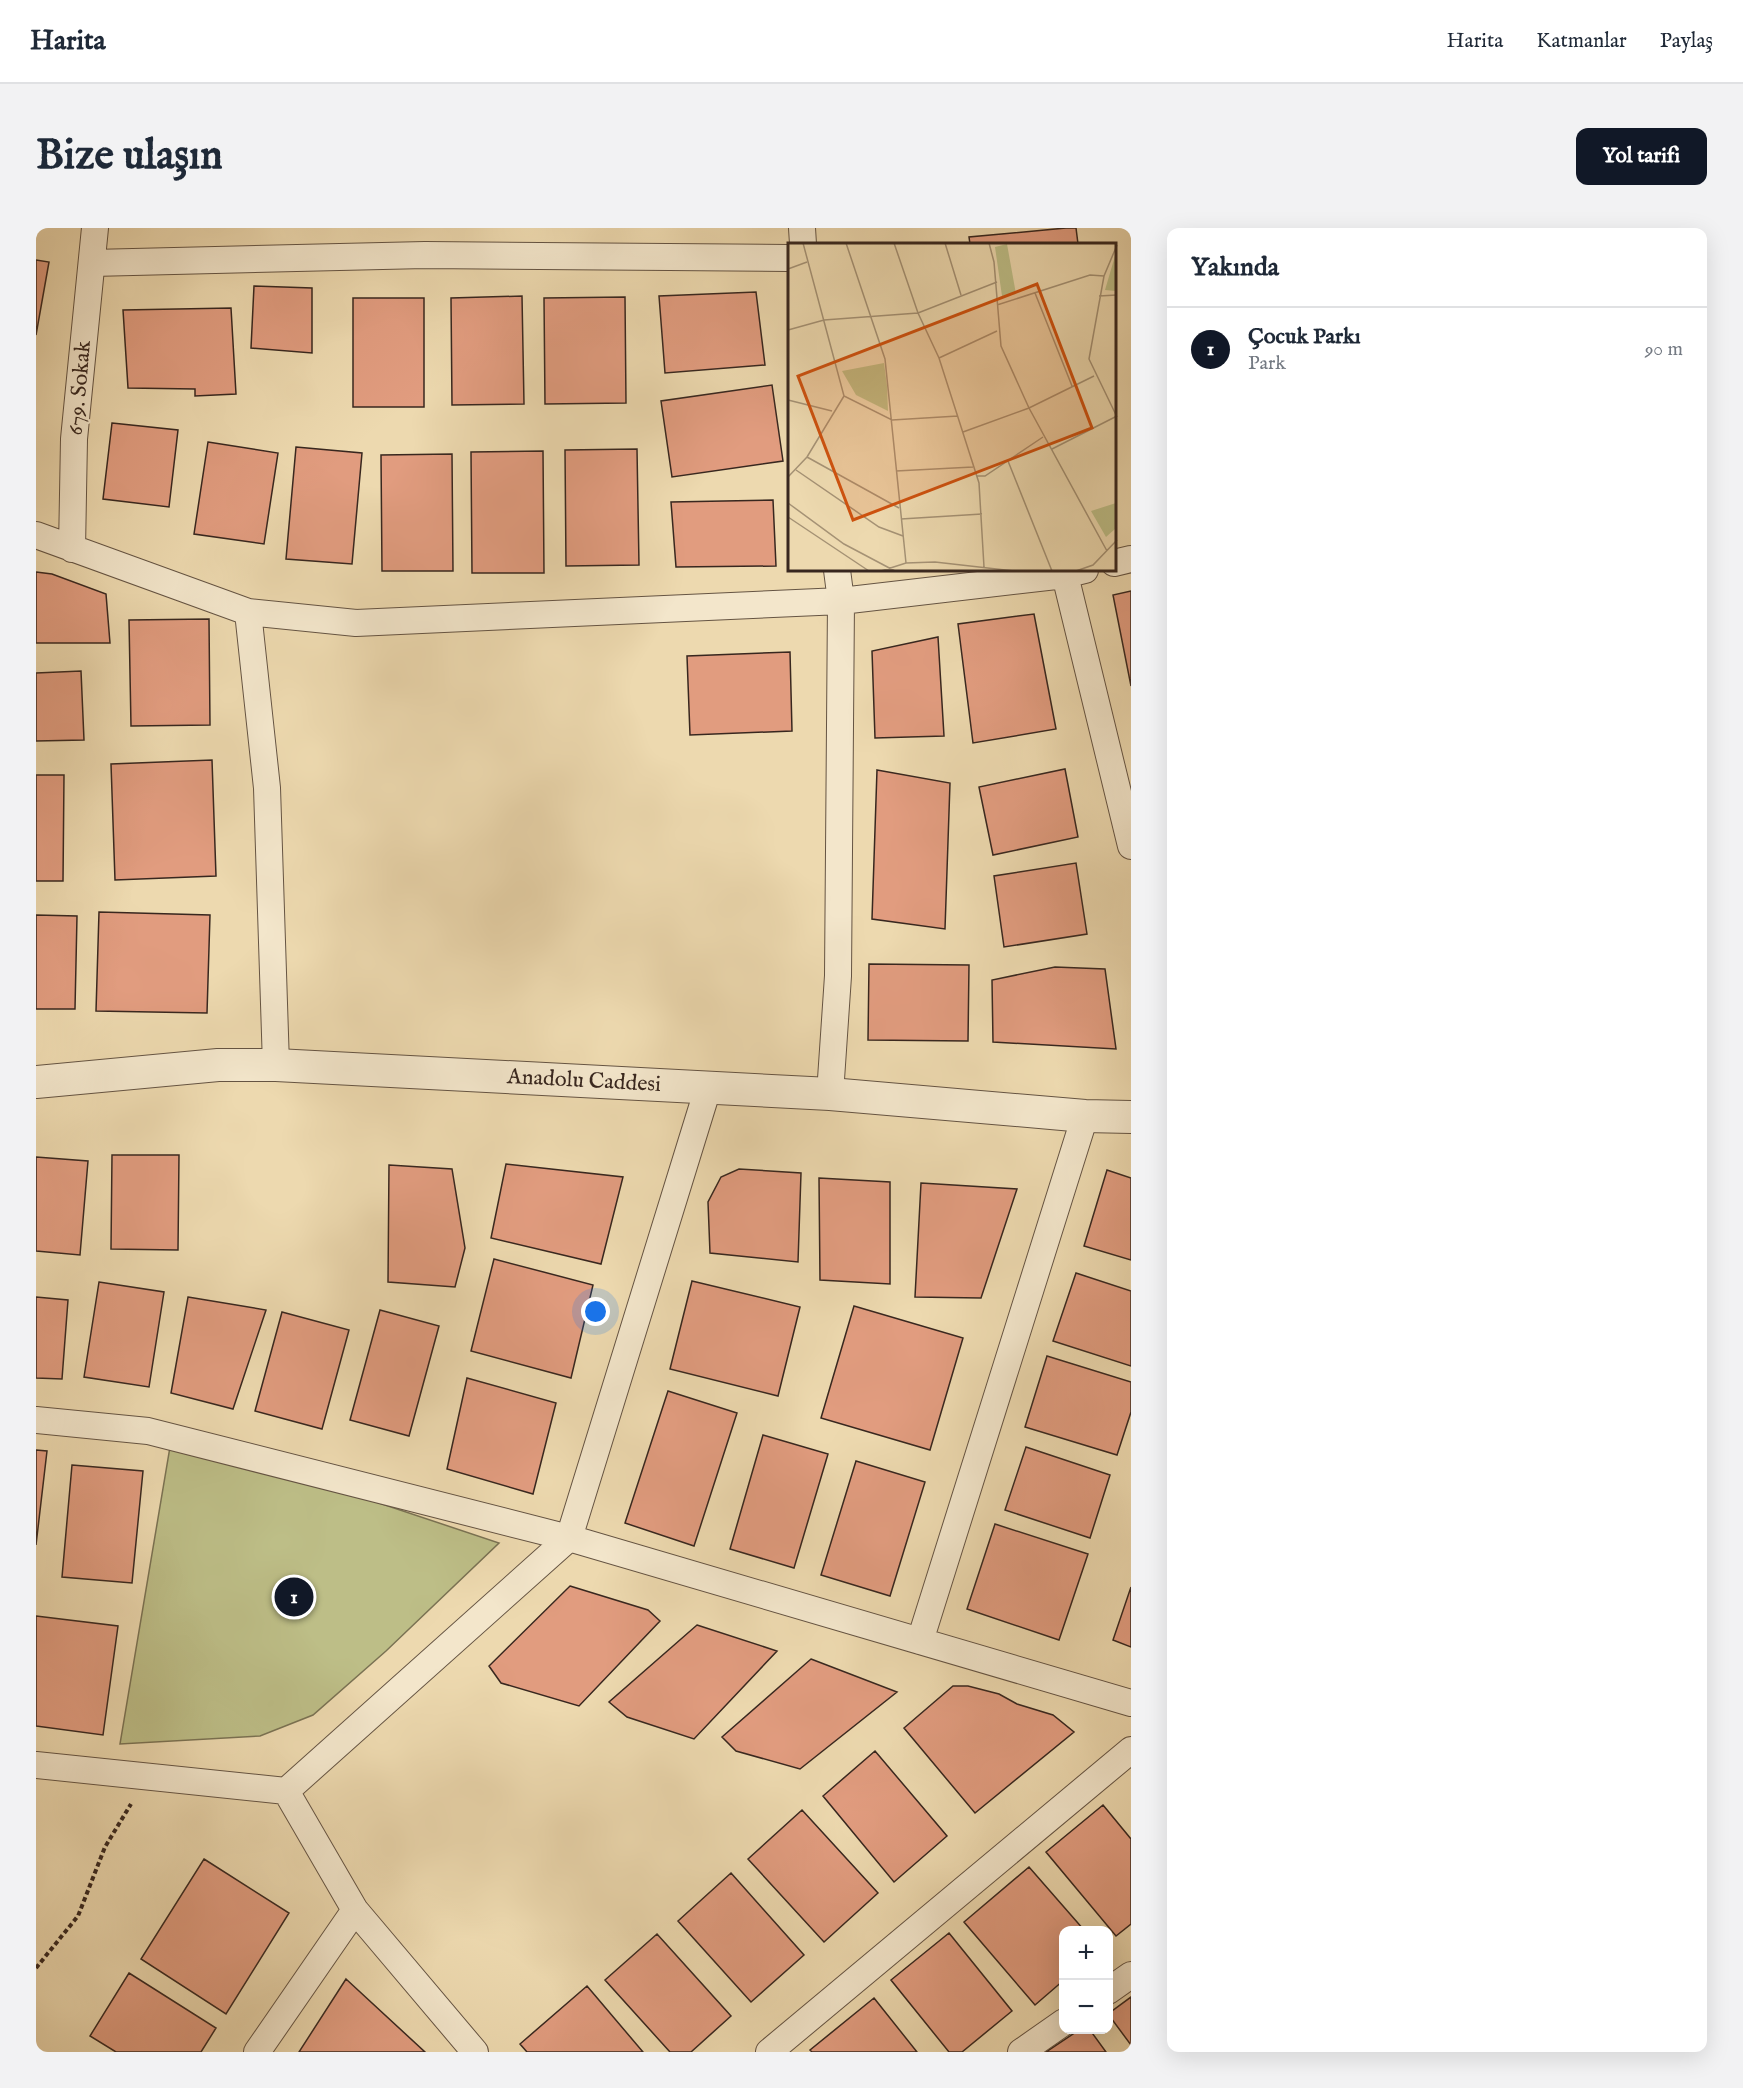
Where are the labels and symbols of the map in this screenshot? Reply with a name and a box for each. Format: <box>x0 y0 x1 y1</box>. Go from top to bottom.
inset map <box>788 243 1116 572</box>
street label: 679. Sokak <box>62 339 98 436</box>
street label: Anadolu Caddesi <box>505 1063 662 1099</box>
your location <box>581 1297 610 1326</box>
pin: 1 <box>274 1574 314 1620</box>

